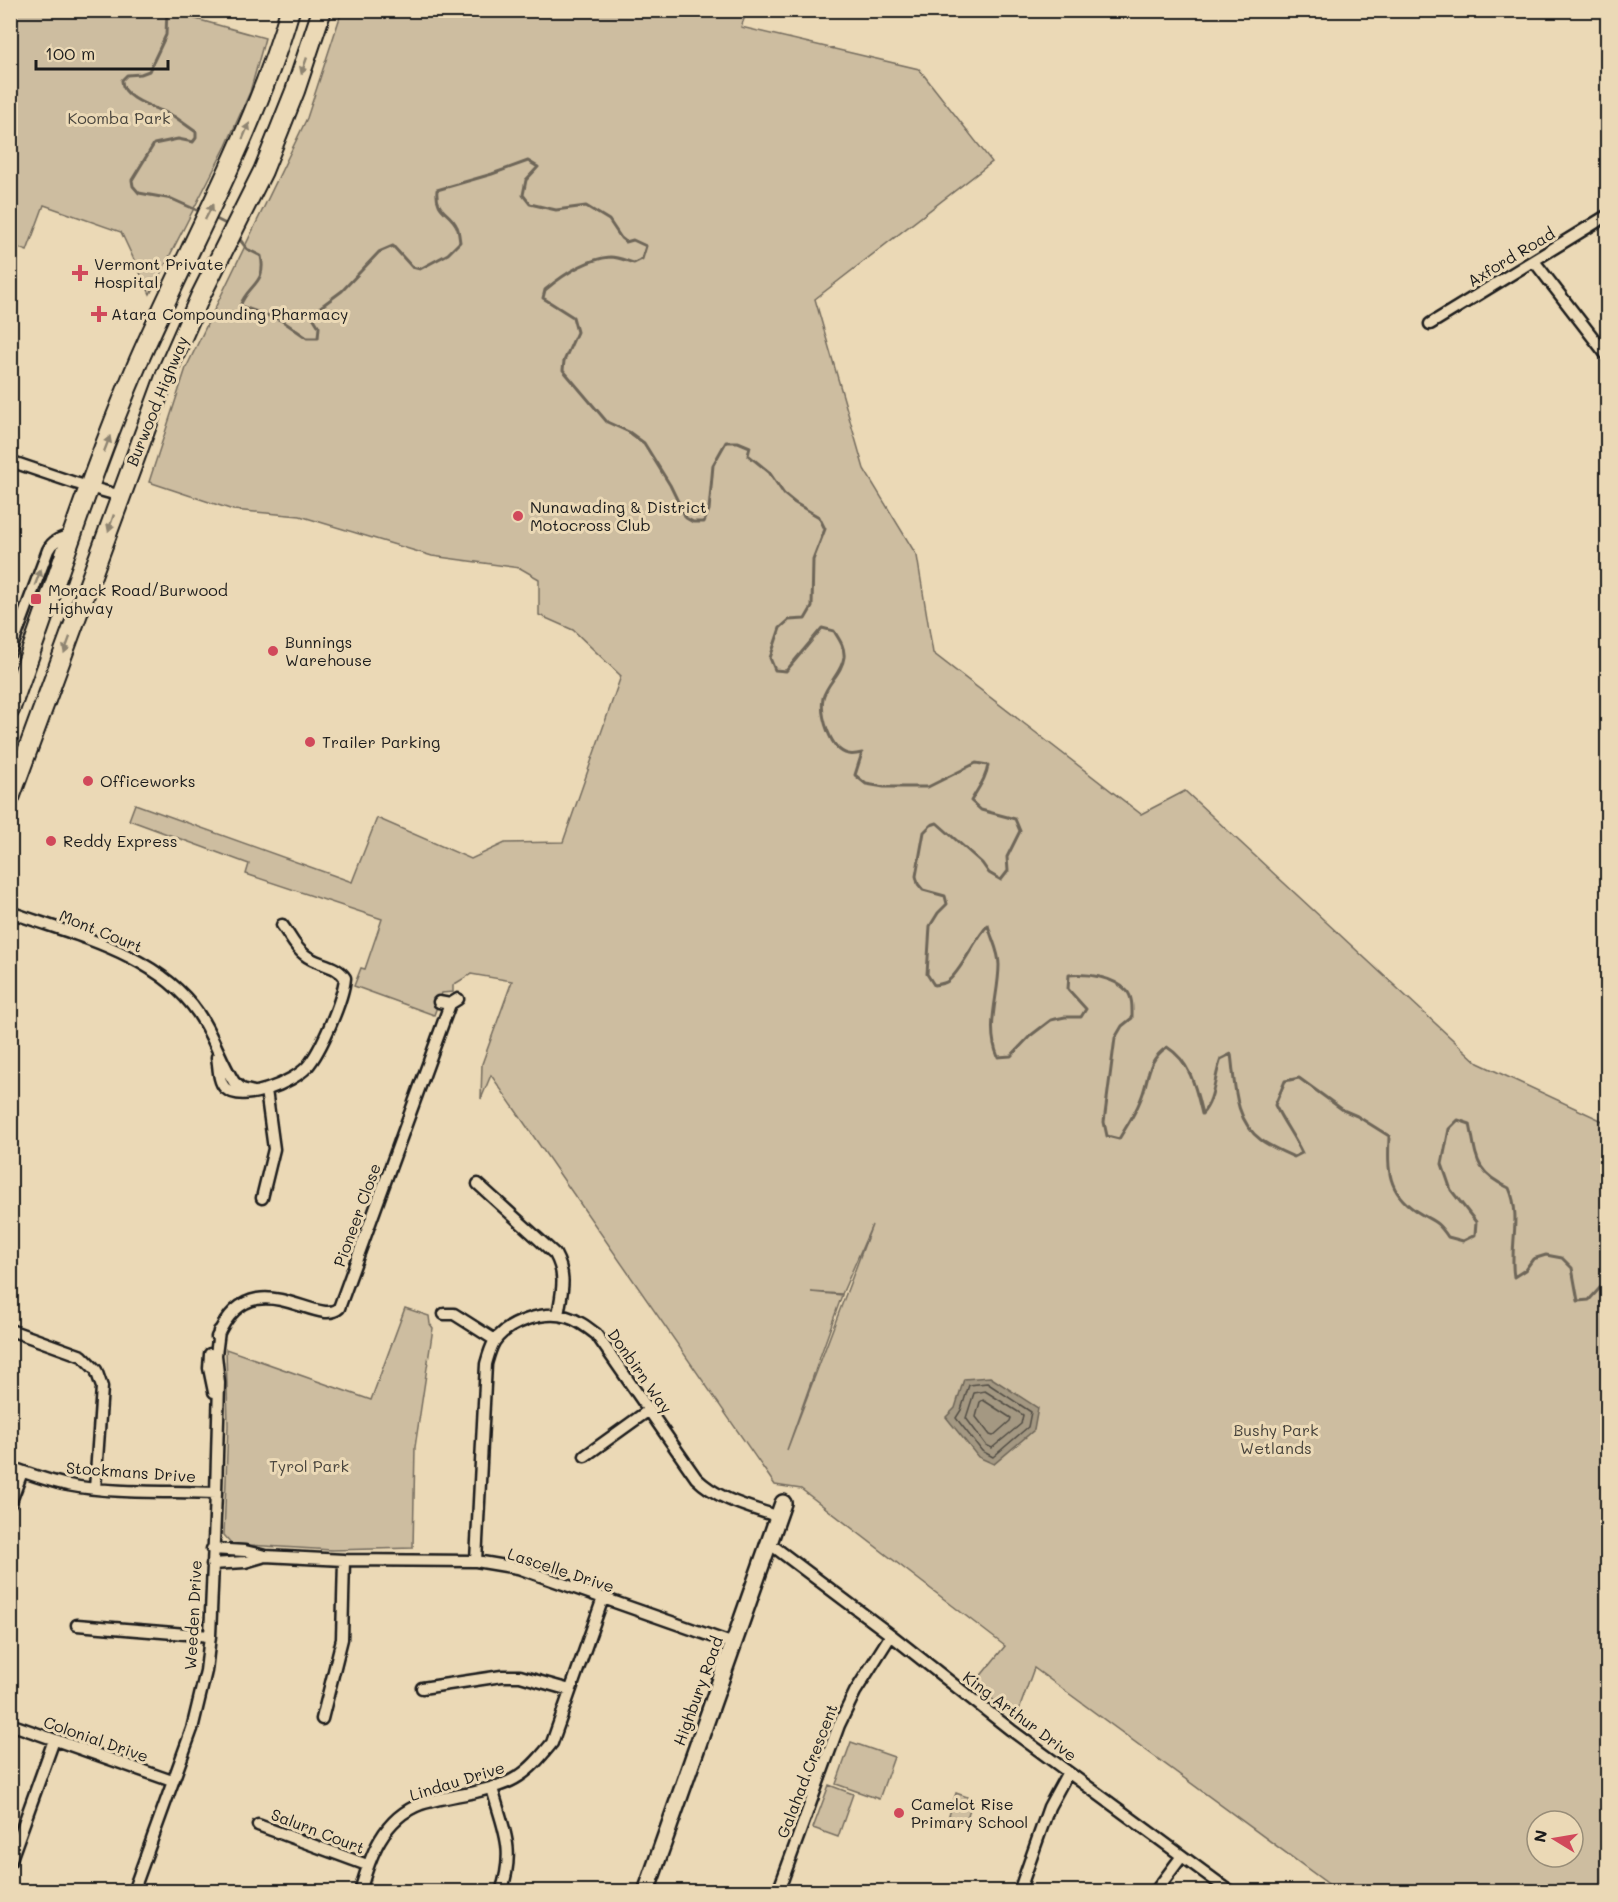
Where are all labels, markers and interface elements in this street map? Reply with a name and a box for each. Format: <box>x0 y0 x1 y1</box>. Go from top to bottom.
scale bar <box>36 33 168 71</box>
text: 100 m <box>45 41 95 65</box>
one-way arrow <box>298 57 308 75</box>
park label: Koomba Park <box>68 107 171 128</box>
one-way arrow <box>241 122 251 140</box>
one-way arrow <box>204 203 213 220</box>
street label: Axford Road <box>1463 222 1558 291</box>
place label: Vermont Private Hospital <box>94 253 224 292</box>
marker: Vermont Private Hospital <box>71 264 89 282</box>
place label: Atara Compounding Pharmacy <box>111 303 348 324</box>
marker: Atara Compounding Pharmacy <box>92 307 106 321</box>
street label: Burwood Highway <box>121 333 192 469</box>
one-way arrow <box>102 435 112 453</box>
place label: Nunawading & District Motocross Club <box>530 496 707 535</box>
marker: Nunawading & District Motocross Club <box>511 509 525 523</box>
one-way arrow <box>106 514 115 532</box>
one-way arrow <box>33 568 43 586</box>
place label: Morack Road/Burwood Highway <box>48 579 228 618</box>
marker: Morack Road/Burwood Highway <box>29 592 43 606</box>
place label: Bunnings Warehouse <box>285 631 372 670</box>
one-way arrow <box>61 636 71 654</box>
marker: Bunnings Warehouse <box>266 644 280 658</box>
place label: Trailer Parking <box>322 731 440 752</box>
marker: Trailer Parking <box>303 735 317 749</box>
place label: Officeworks <box>100 770 196 791</box>
marker: Officeworks <box>81 774 95 788</box>
place label: Reddy Express <box>63 830 178 851</box>
marker: Reddy Express <box>44 834 58 848</box>
street label: Mont Court <box>56 904 146 957</box>
street label: Pioneer Close <box>328 1160 385 1269</box>
street label: Donbirn Way <box>603 1324 677 1417</box>
park label: Bushy Park Wetlands <box>1233 1419 1319 1458</box>
park label: Tyrol Park <box>269 1455 349 1476</box>
street label: Stockmans Drive <box>65 1456 197 1487</box>
street label: Lascelle Drive <box>505 1542 617 1597</box>
street label: Weeden Drive <box>179 1559 206 1671</box>
street label: Highbury Road <box>668 1633 727 1748</box>
street label: King Arthur Drive <box>959 1666 1081 1765</box>
street label: Galahad Crescent <box>771 1701 842 1841</box>
street label: Colonial Drive <box>41 1711 151 1766</box>
street label: Lindau Drive <box>407 1756 507 1805</box>
place label: Camelot Rise Primary School <box>911 1793 1028 1832</box>
street label: Salurn Court <box>268 1803 368 1858</box>
marker: Camelot Rise Primary School <box>892 1806 906 1820</box>
north arrow <box>1525 1809 1585 1869</box>
text: N <box>1528 1828 1551 1844</box>

